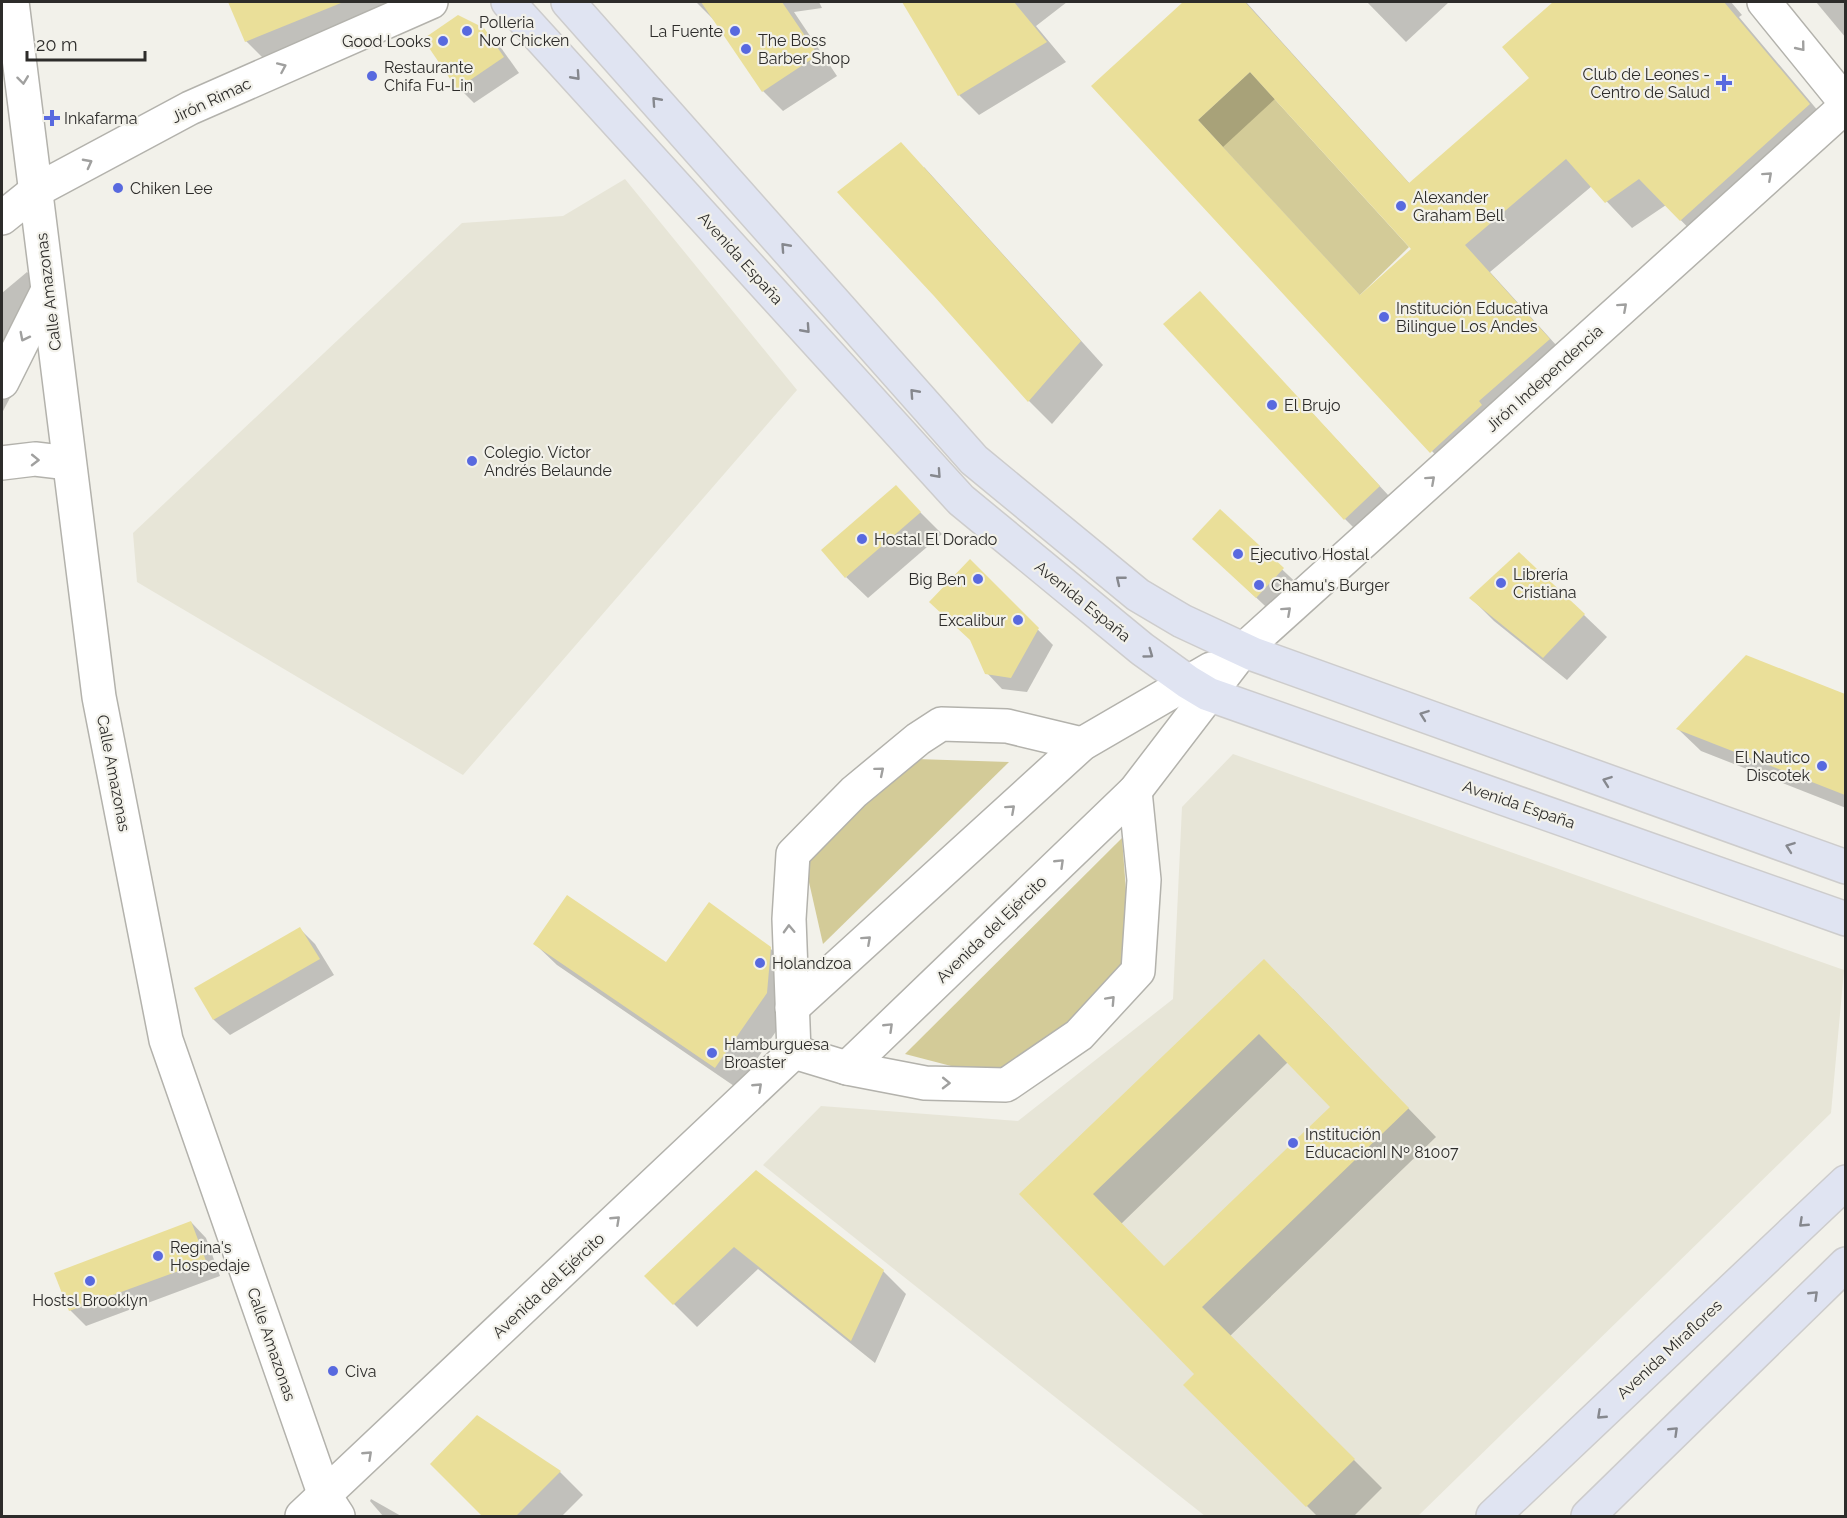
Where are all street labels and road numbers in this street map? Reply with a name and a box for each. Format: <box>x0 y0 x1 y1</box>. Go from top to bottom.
street label: Jirón Rimac <box>168 74 254 127</box>
street label: Avenida España <box>694 208 787 308</box>
street label: Calle Amazonas <box>32 232 65 352</box>
street label: Jirón Independencia <box>1482 321 1607 436</box>
street label: Avenida España <box>1031 557 1134 646</box>
street label: Calle Amazonas <box>93 713 134 833</box>
street label: Avenida España <box>1460 776 1578 833</box>
street label: Avenida del Ejército <box>932 872 1050 987</box>
street label: Avenida del Ejército <box>489 1229 608 1342</box>
street label: Calle Amazonas <box>243 1285 300 1404</box>
street label: Avenida Miraflores <box>1613 1296 1726 1403</box>

